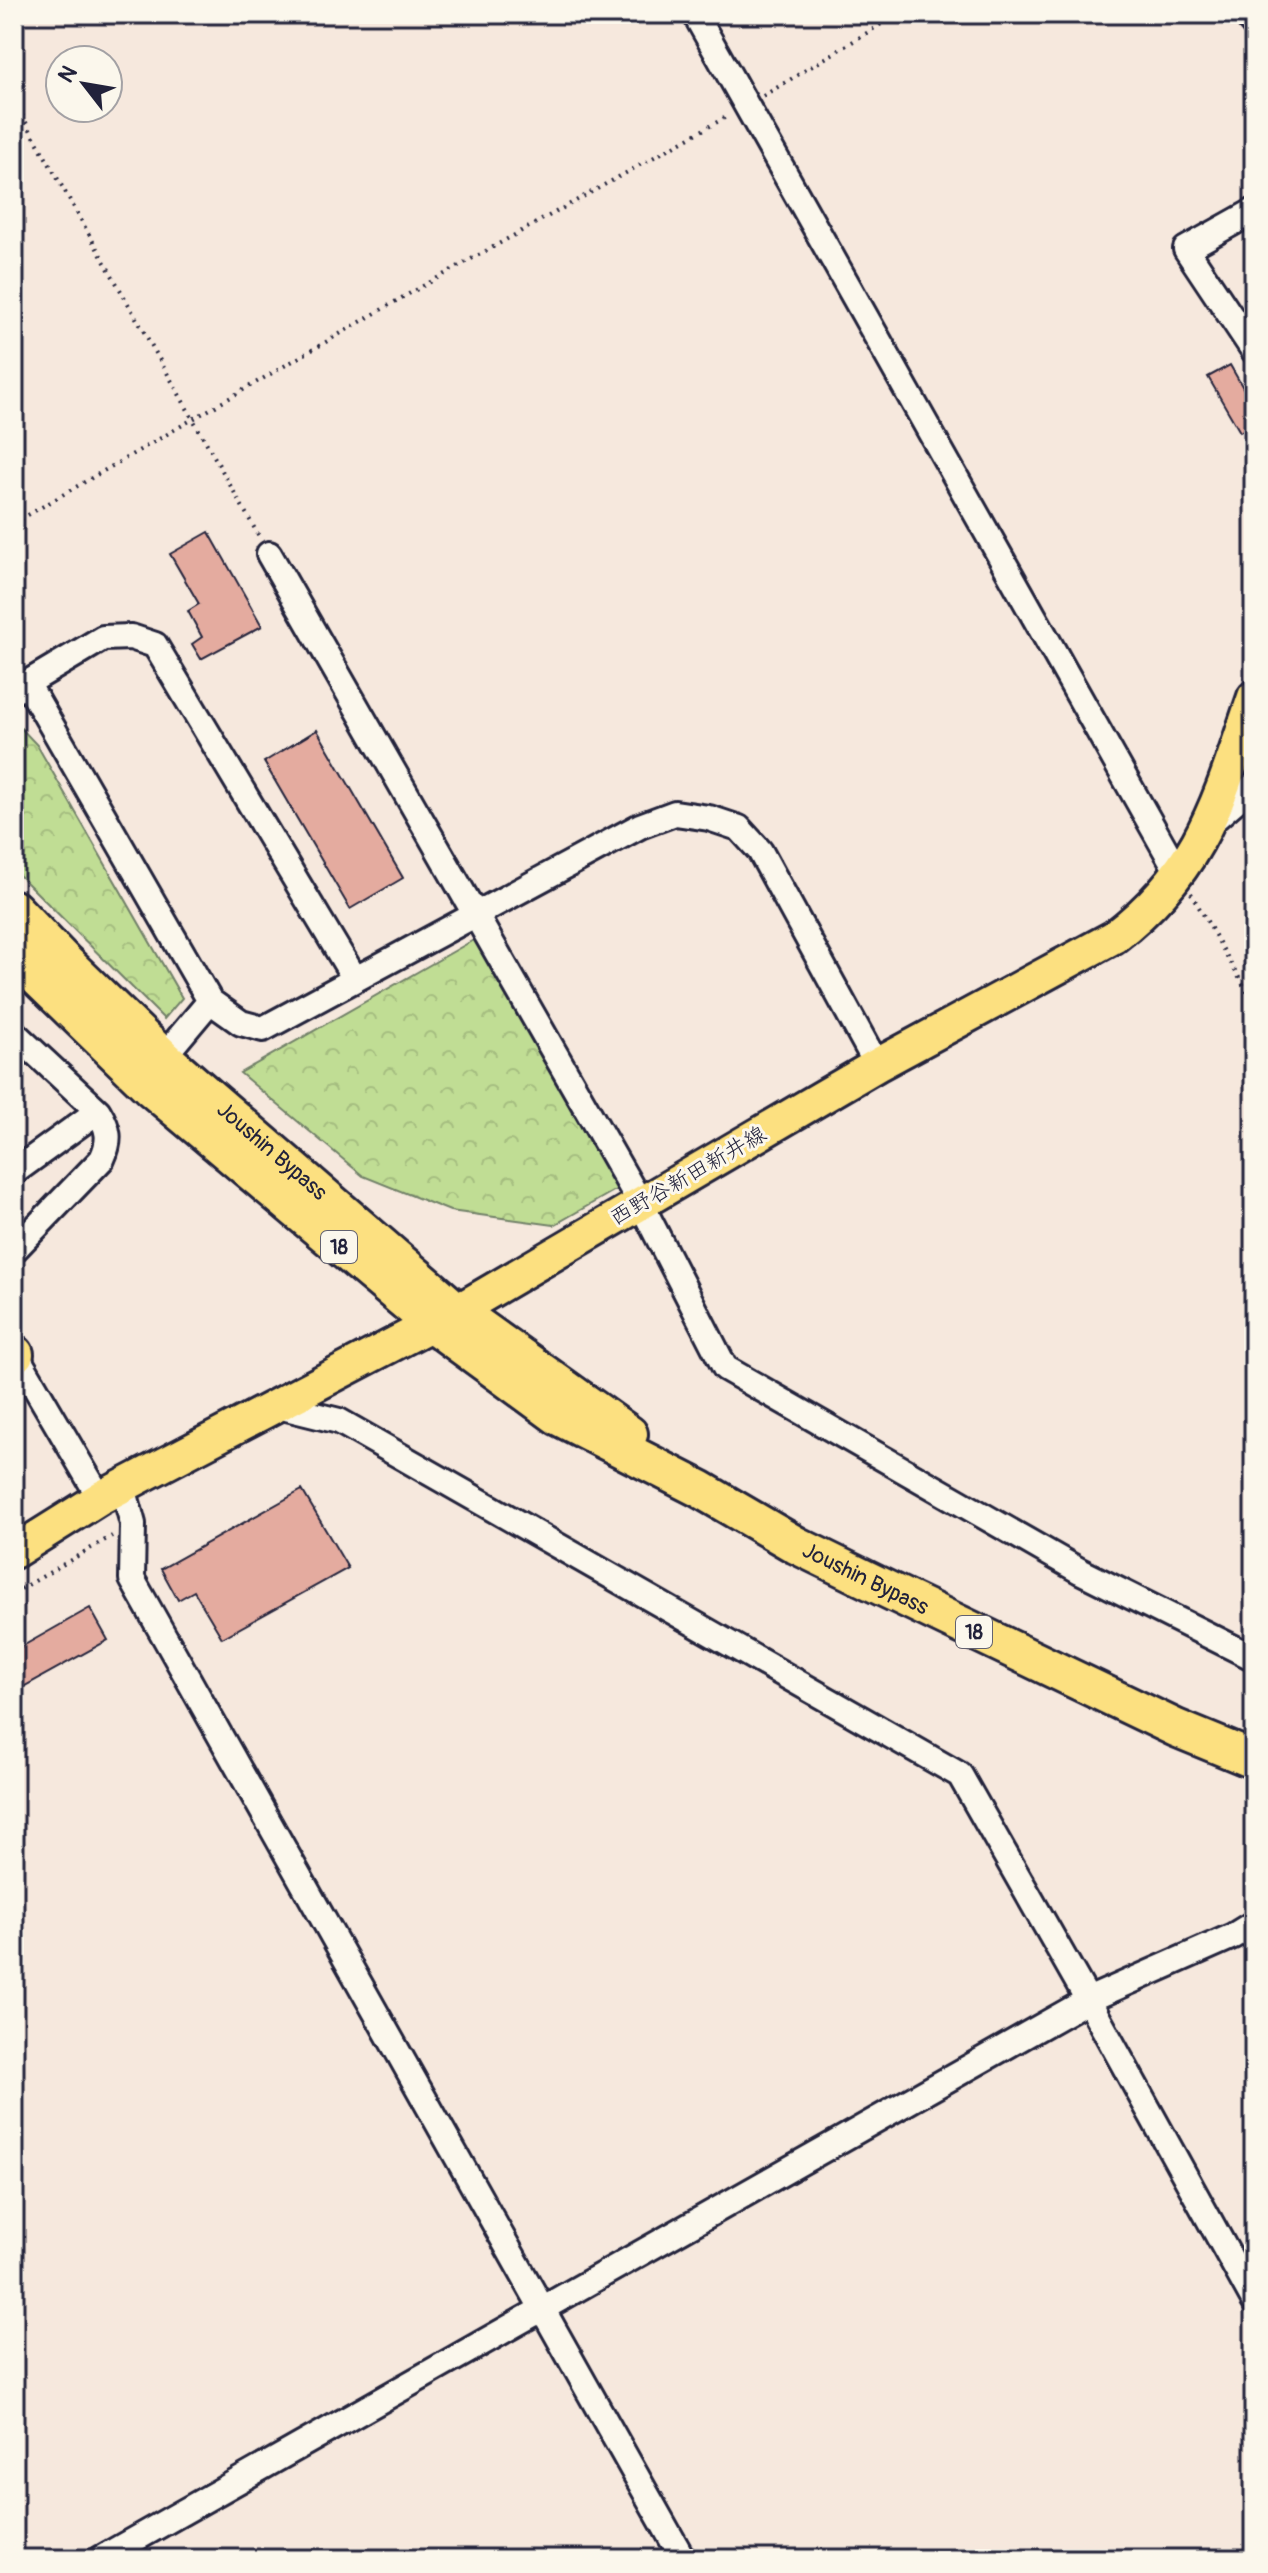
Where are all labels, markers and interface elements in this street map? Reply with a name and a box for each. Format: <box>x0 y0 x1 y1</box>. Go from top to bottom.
north arrow <box>44 44 124 124</box>
text: N <box>52 61 84 88</box>
street label: Joushin Bypass <box>211 1096 333 1207</box>
street label: 西野谷新田新井線 <box>605 1120 771 1232</box>
road number: 18 <box>321 1231 357 1263</box>
street label: Joushin Bypass <box>798 1536 933 1621</box>
road number: 18 <box>956 1616 992 1648</box>

